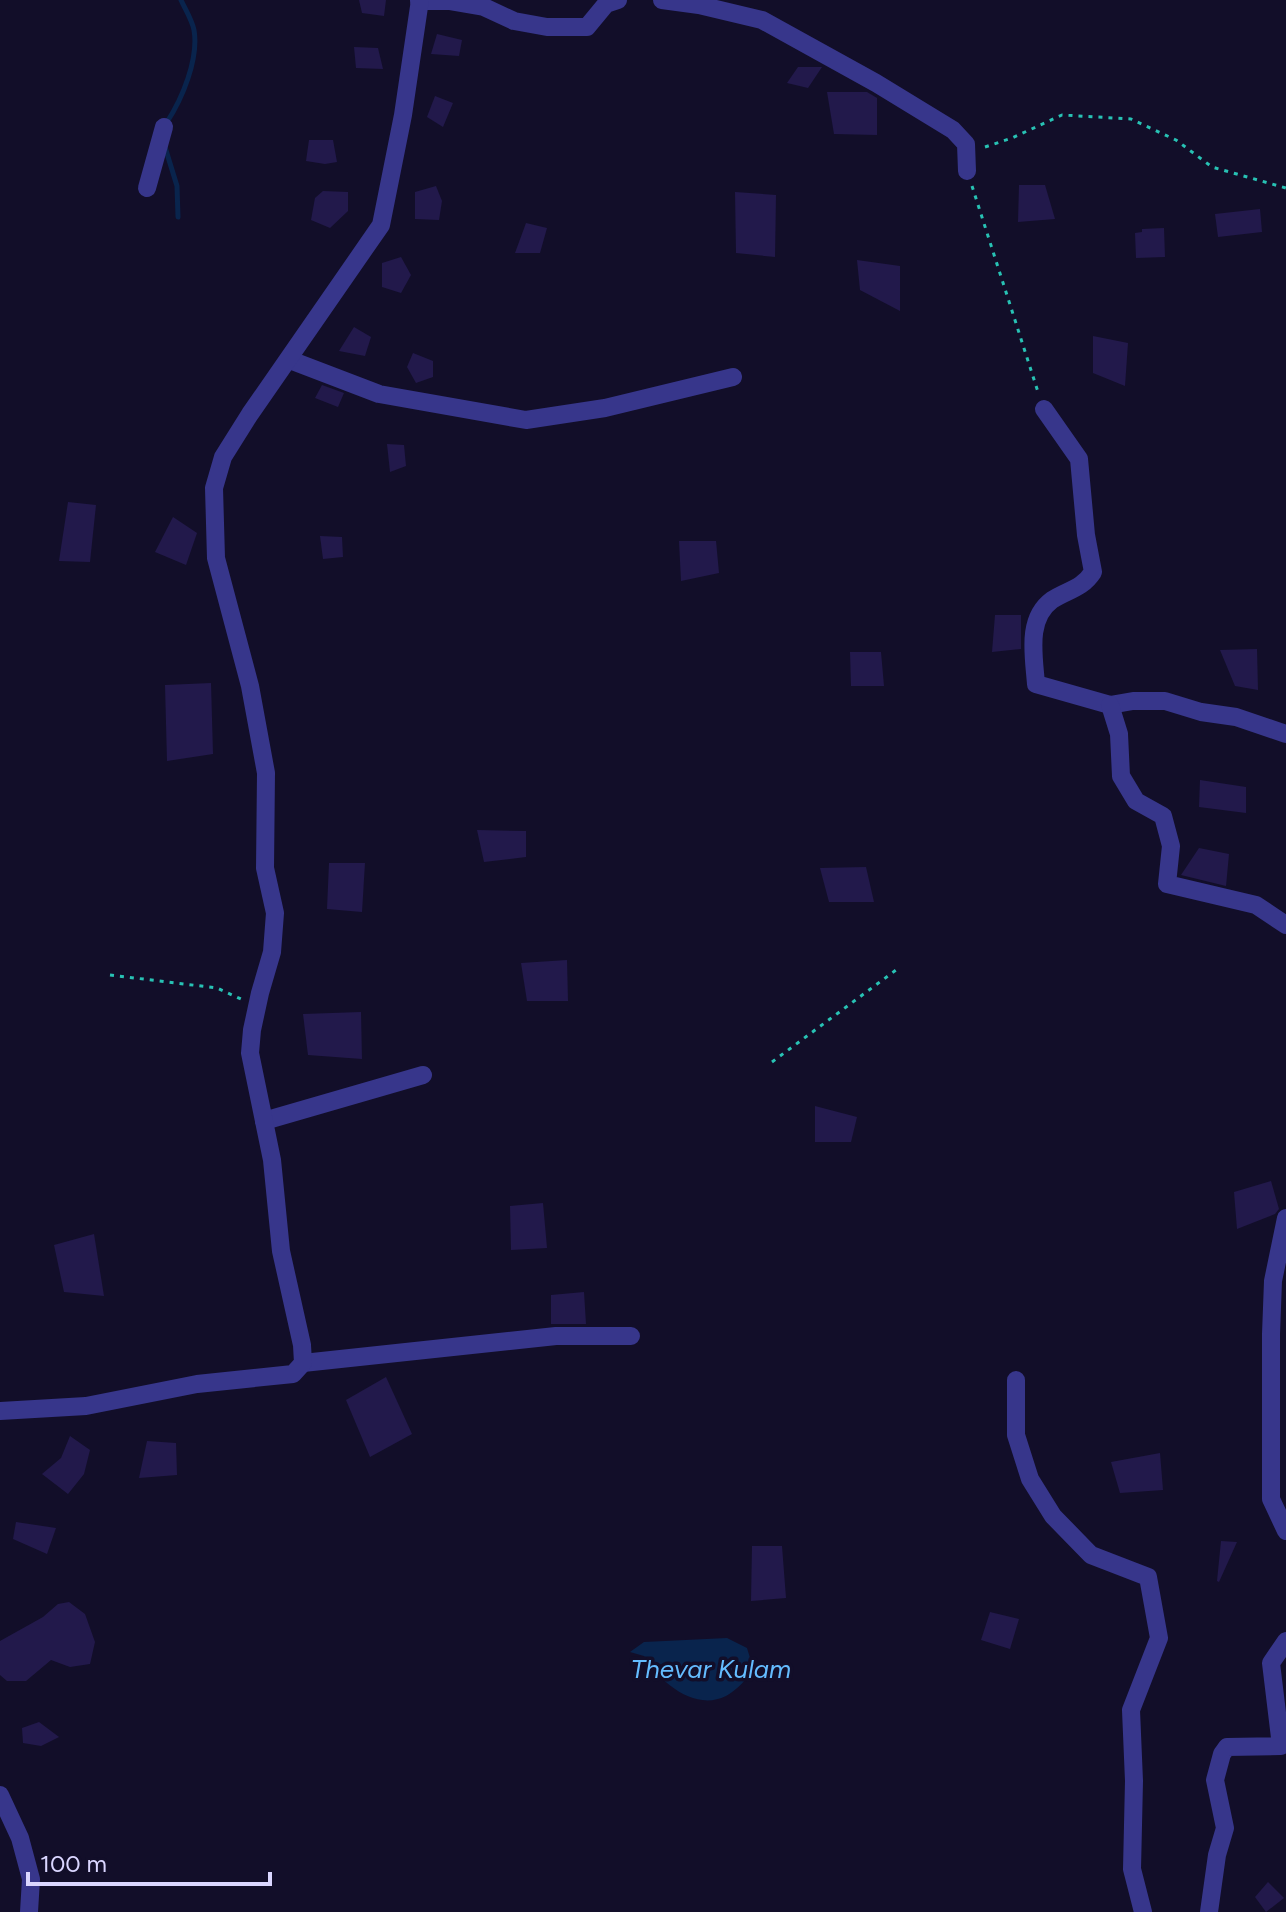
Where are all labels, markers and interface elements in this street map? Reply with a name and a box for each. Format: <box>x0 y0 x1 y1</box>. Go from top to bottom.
water label: Thevar Kulam <box>631 1653 791 1685</box>
scale bar <box>28 1836 270 1886</box>
text: 100 m <box>40 1849 107 1878</box>

